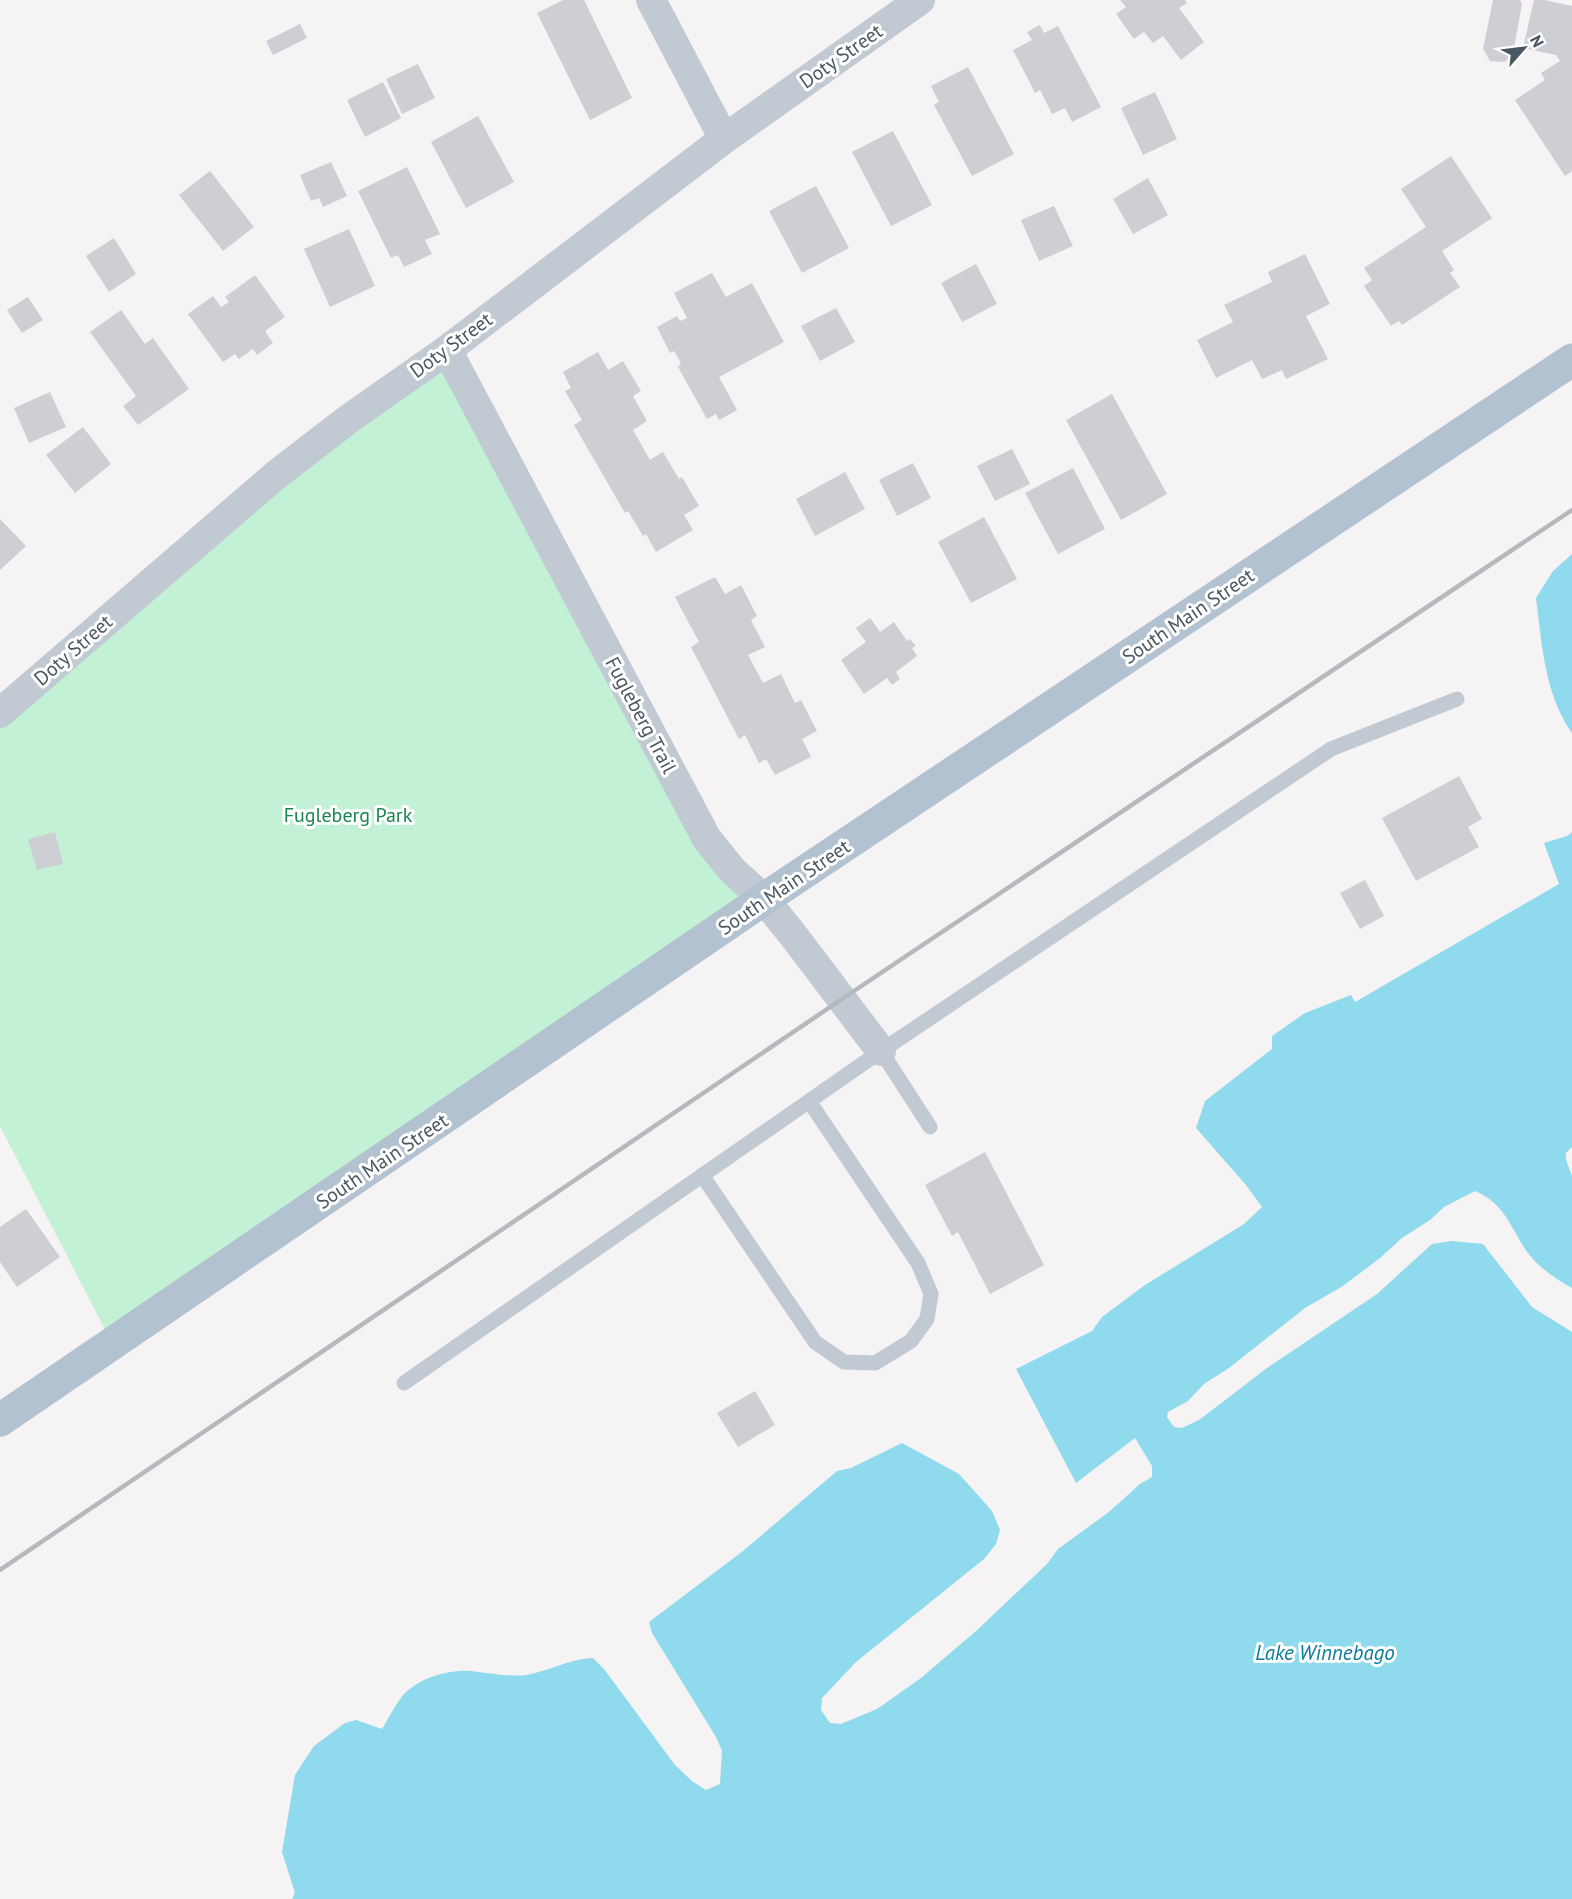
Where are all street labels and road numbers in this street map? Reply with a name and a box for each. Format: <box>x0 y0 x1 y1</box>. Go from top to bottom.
street label: Doty Street <box>794 18 888 94</box>
street label: Doty Street <box>405 306 497 384</box>
street label: South Main Street <box>1117 562 1259 670</box>
street label: Doty Street <box>28 609 118 691</box>
street label: Fugleberg Trail <box>599 652 683 778</box>
street label: South Main Street <box>713 833 855 941</box>
street label: South Main Street <box>311 1107 453 1215</box>

